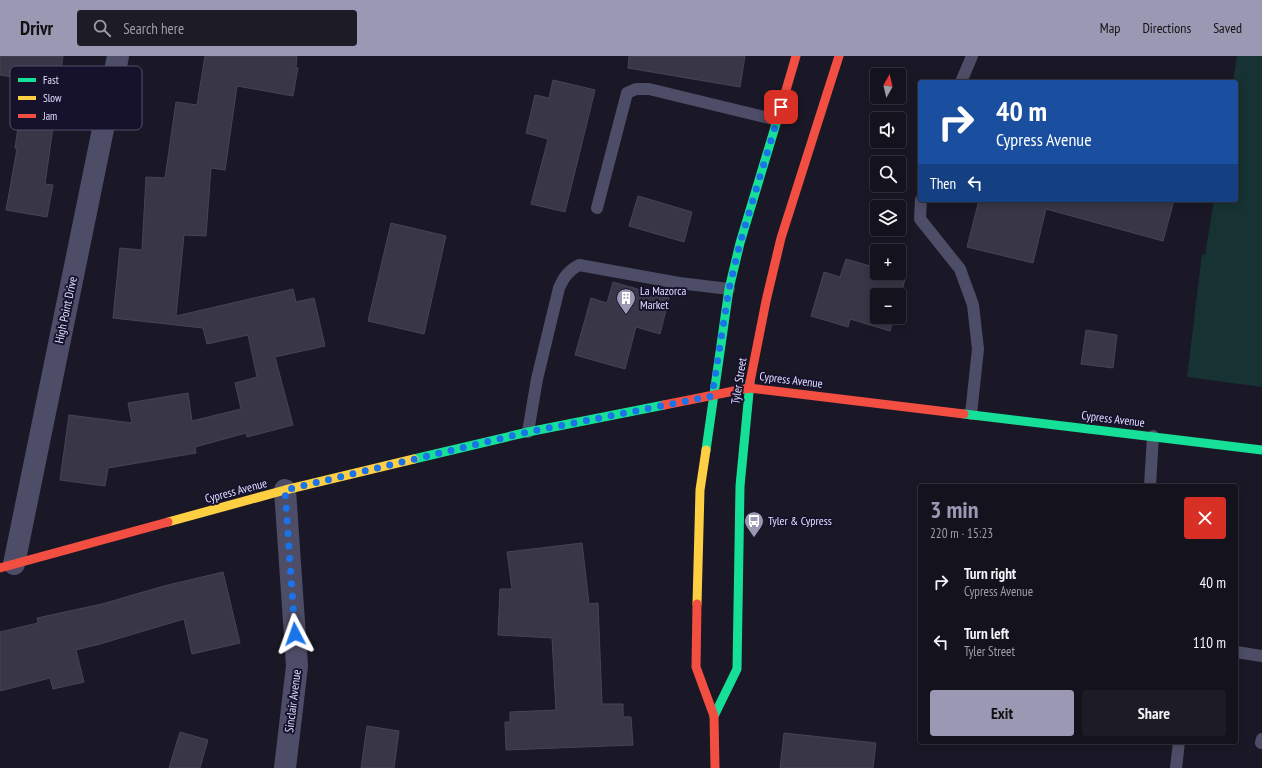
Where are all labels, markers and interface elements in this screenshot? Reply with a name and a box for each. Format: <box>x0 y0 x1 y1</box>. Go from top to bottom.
search box <box>77 10 357 46</box>
text: Drivr <box>20 16 53 40</box>
icon: search <box>91 17 113 39</box>
text: Search here <box>123 19 184 38</box>
text: Map <box>1100 19 1120 37</box>
text: Directions <box>1142 19 1191 37</box>
text: Saved <box>1213 19 1242 37</box>
legend <box>10 66 142 130</box>
north arrow <box>870 68 906 104</box>
map controls <box>870 68 906 324</box>
text: Fast <box>43 73 59 87</box>
pin <box>764 90 798 124</box>
text: Slow <box>43 91 62 105</box>
text: 40 m <box>996 92 1047 129</box>
icon: arrive <box>770 96 792 118</box>
icon: right <box>930 96 982 148</box>
text: Jam <box>42 109 57 123</box>
button: sound <box>870 112 906 148</box>
text: Cypress Avenue <box>996 128 1092 151</box>
button: search <box>870 156 906 192</box>
icon: left <box>964 172 986 194</box>
text: Then <box>930 174 956 193</box>
button: layers <box>870 200 906 236</box>
button: + <box>870 244 906 280</box>
street label: High Point Drive <box>51 275 80 345</box>
place label: La Mazorca Market <box>640 283 687 312</box>
building icon: La Mazorca Market <box>615 287 637 315</box>
button: − <box>870 288 906 324</box>
street label: Tyler Street <box>727 356 750 405</box>
street label: Cypress Avenue <box>759 368 824 391</box>
street label: Cypress Avenue <box>1081 407 1146 430</box>
street label: Cypress Avenue <box>203 475 269 506</box>
text: 3 min <box>930 494 978 525</box>
button: close <box>1184 497 1226 539</box>
bus stop icon: Tyler & Cypress <box>743 510 765 538</box>
place label: Tyler & Cypress <box>768 513 832 528</box>
text: 220 m · 15:23 <box>930 525 993 542</box>
text: Turn right <box>964 564 1016 583</box>
icon: right <box>930 571 952 593</box>
text: 40 m <box>1200 573 1226 592</box>
text: Cypress Avenue <box>964 583 1033 600</box>
position arrow <box>274 613 316 655</box>
text: Turn left <box>964 624 1009 643</box>
icon: left <box>930 631 952 653</box>
text: 110 m <box>1193 633 1226 652</box>
text: Tyler Street <box>964 643 1015 660</box>
street label: Sinclair Avenue <box>281 669 304 733</box>
button: Exit <box>930 690 1074 736</box>
button: Share <box>1082 690 1226 736</box>

